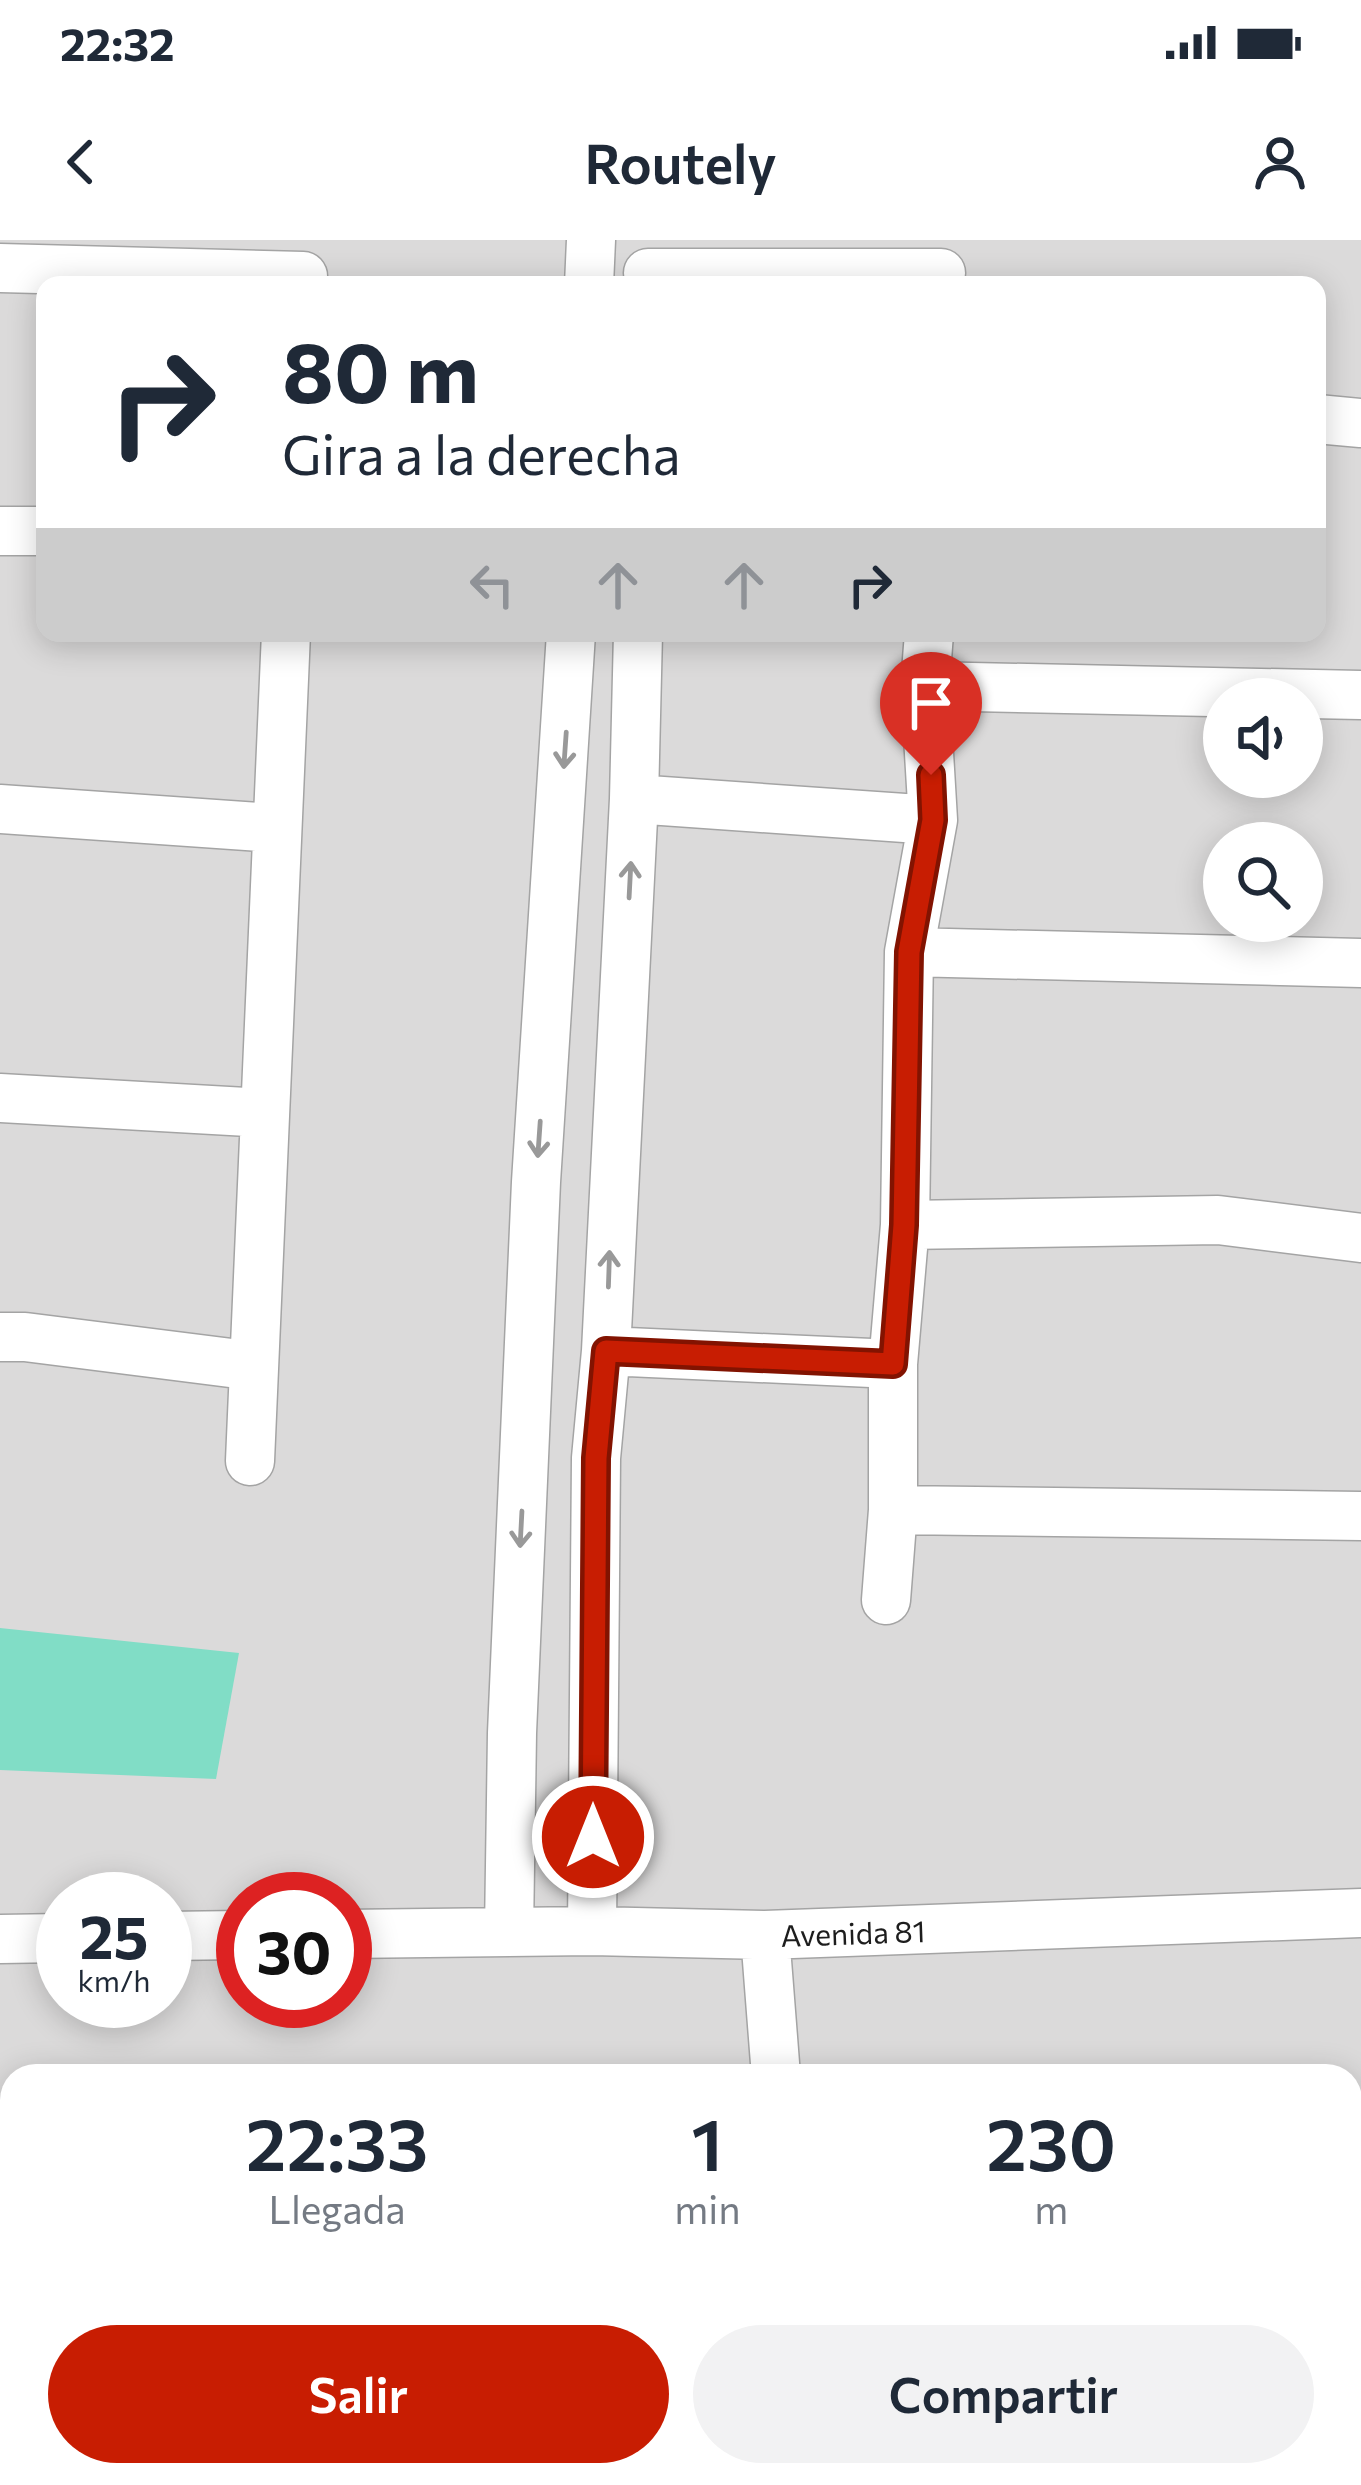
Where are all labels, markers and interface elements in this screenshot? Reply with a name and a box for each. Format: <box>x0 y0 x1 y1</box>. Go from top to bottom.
text: 22:32 <box>60 15 175 70</box>
icon: back <box>48 129 114 195</box>
text: Routely <box>584 129 777 195</box>
icon: person <box>1247 129 1313 195</box>
text: 80 m <box>282 318 479 420</box>
icon: right <box>84 324 240 480</box>
text: Gira a la derecha <box>282 420 681 486</box>
icon: left <box>459 552 525 618</box>
icon: ahead <box>585 552 651 618</box>
icon: ahead <box>711 552 777 618</box>
icon: right <box>837 552 903 618</box>
pin <box>880 652 982 775</box>
icon: arrive <box>898 670 964 736</box>
map controls <box>1203 678 1323 942</box>
button: sound <box>1203 678 1323 798</box>
one-way arrow <box>553 730 576 769</box>
button: search <box>1203 822 1323 942</box>
one-way arrow <box>619 861 642 900</box>
one-way arrow <box>527 1119 550 1158</box>
one-way arrow <box>598 1250 621 1289</box>
one-way arrow <box>509 1509 532 1548</box>
position arrow <box>530 1774 656 1900</box>
speed limit sign: 30 <box>216 1872 372 2028</box>
text: 25 <box>79 1898 149 1971</box>
street label: Avenida 81 <box>780 1911 926 1953</box>
text: km/h <box>78 1961 150 1998</box>
text: 22:33 <box>246 2098 428 2186</box>
text: 1 <box>691 2098 723 2186</box>
text: 230 <box>986 2098 1116 2186</box>
text: Llegada <box>269 2184 406 2232</box>
text: min <box>674 2184 741 2232</box>
text: m <box>1034 2184 1068 2232</box>
button: Salir <box>48 2325 669 2463</box>
button: Compartir <box>693 2325 1314 2463</box>

